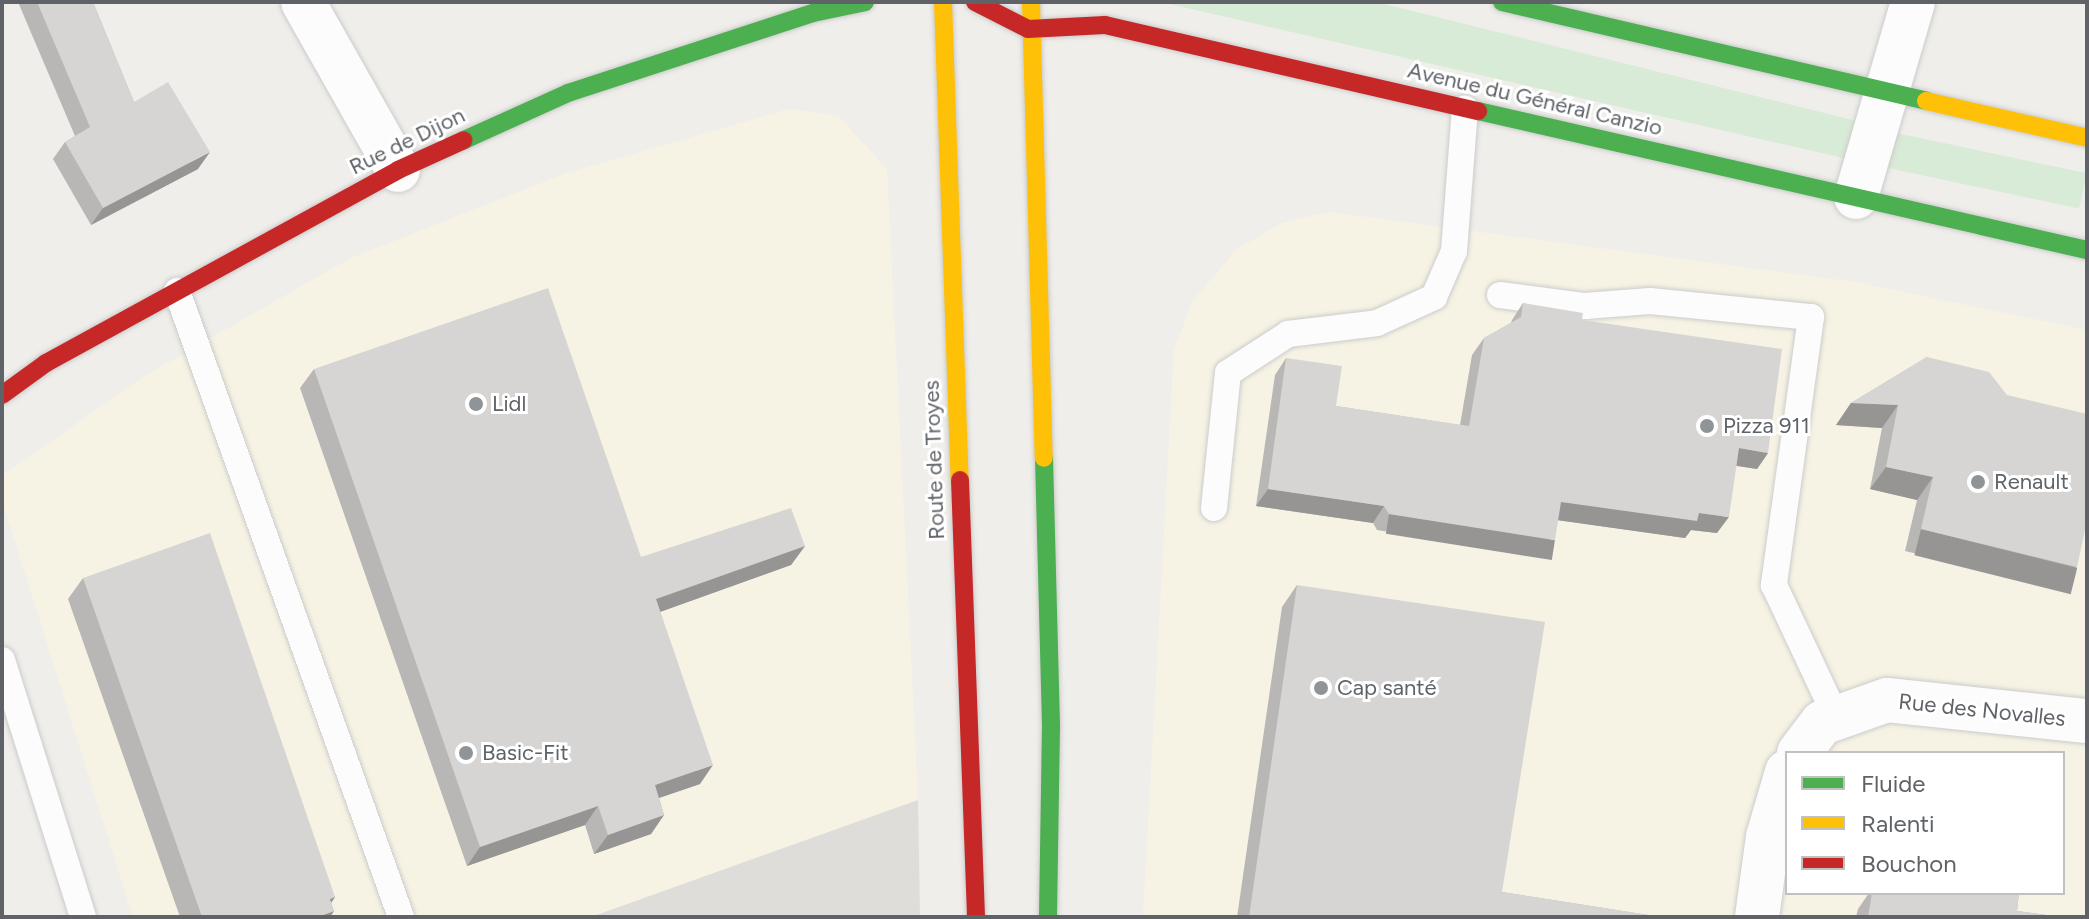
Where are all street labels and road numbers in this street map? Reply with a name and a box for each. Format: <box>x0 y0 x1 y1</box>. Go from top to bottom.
street label: Avenue du Général Canzio <box>1405 57 1665 141</box>
street label: Rue de Dijon <box>345 102 469 180</box>
street label: Route de Troyes <box>918 380 950 540</box>
street label: Rue des Novalles <box>1897 688 2067 732</box>

